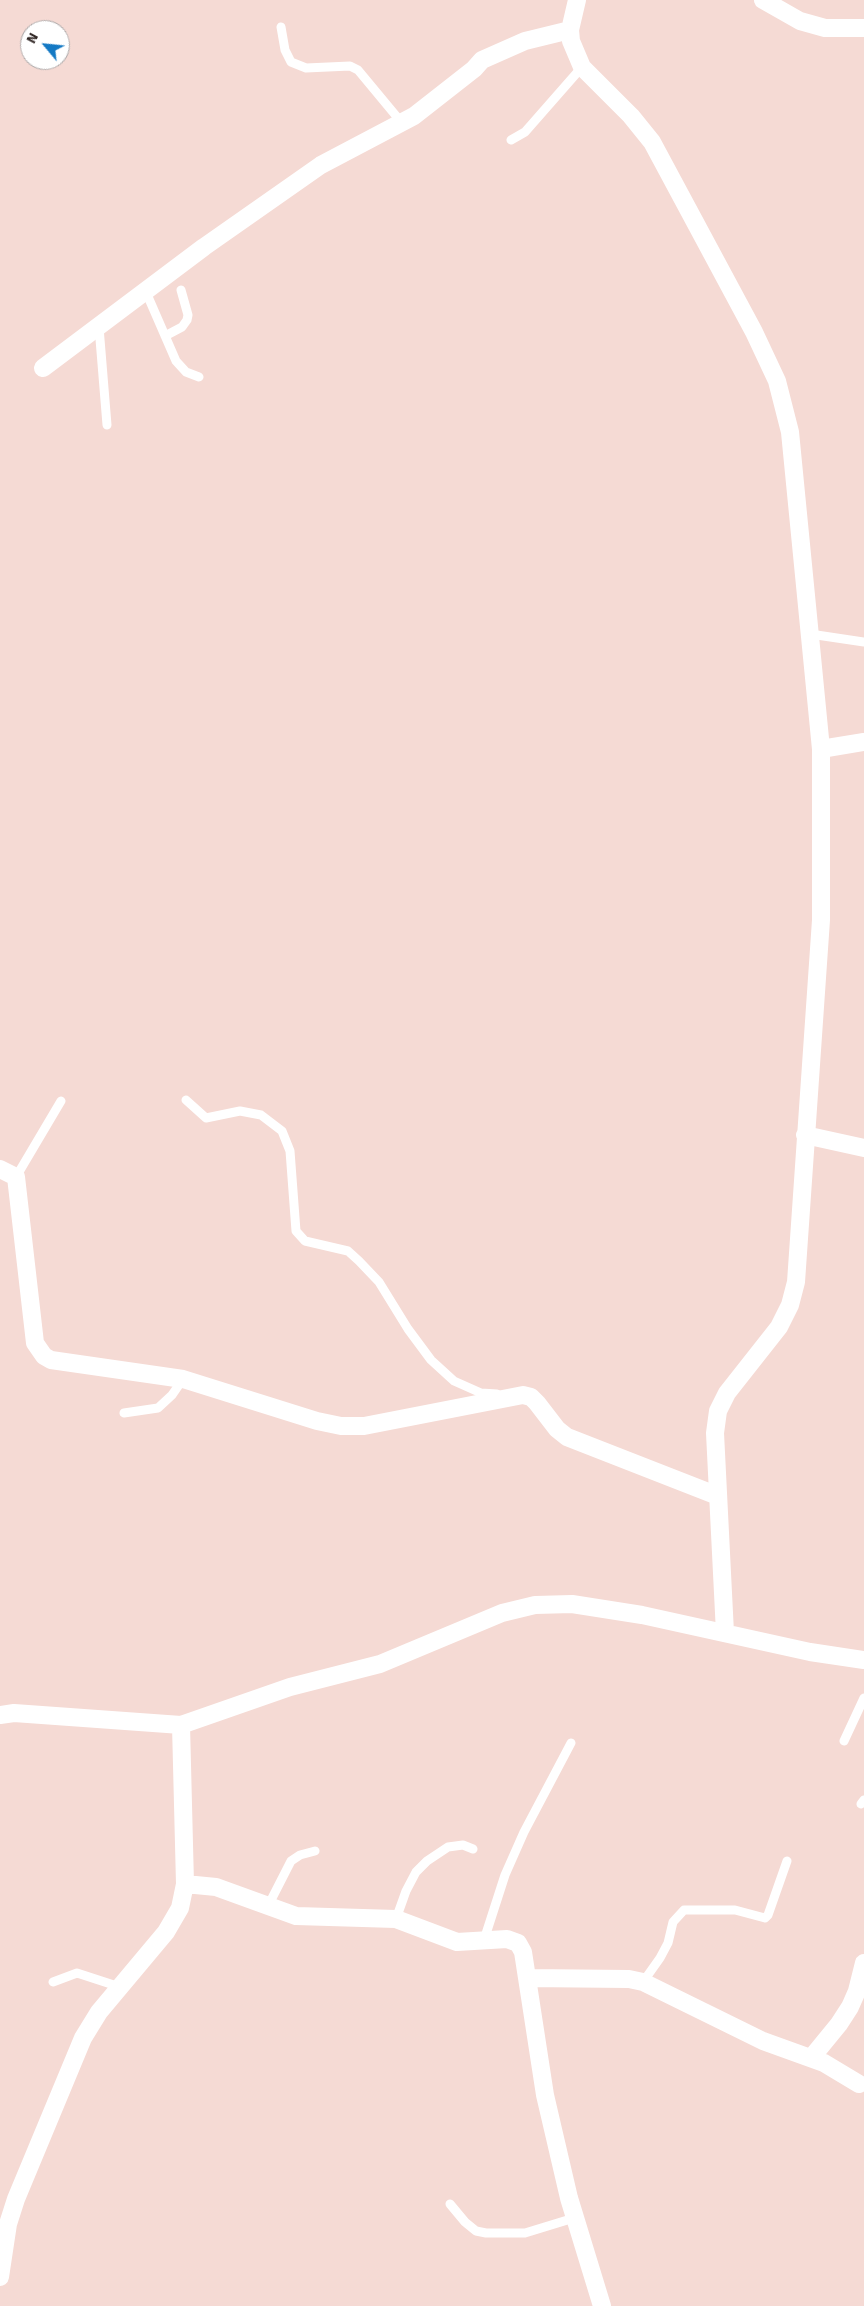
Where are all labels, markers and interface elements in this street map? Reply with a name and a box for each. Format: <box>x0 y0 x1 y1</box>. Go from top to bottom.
north arrow <box>20 20 70 70</box>
text: N <box>22 30 42 46</box>

